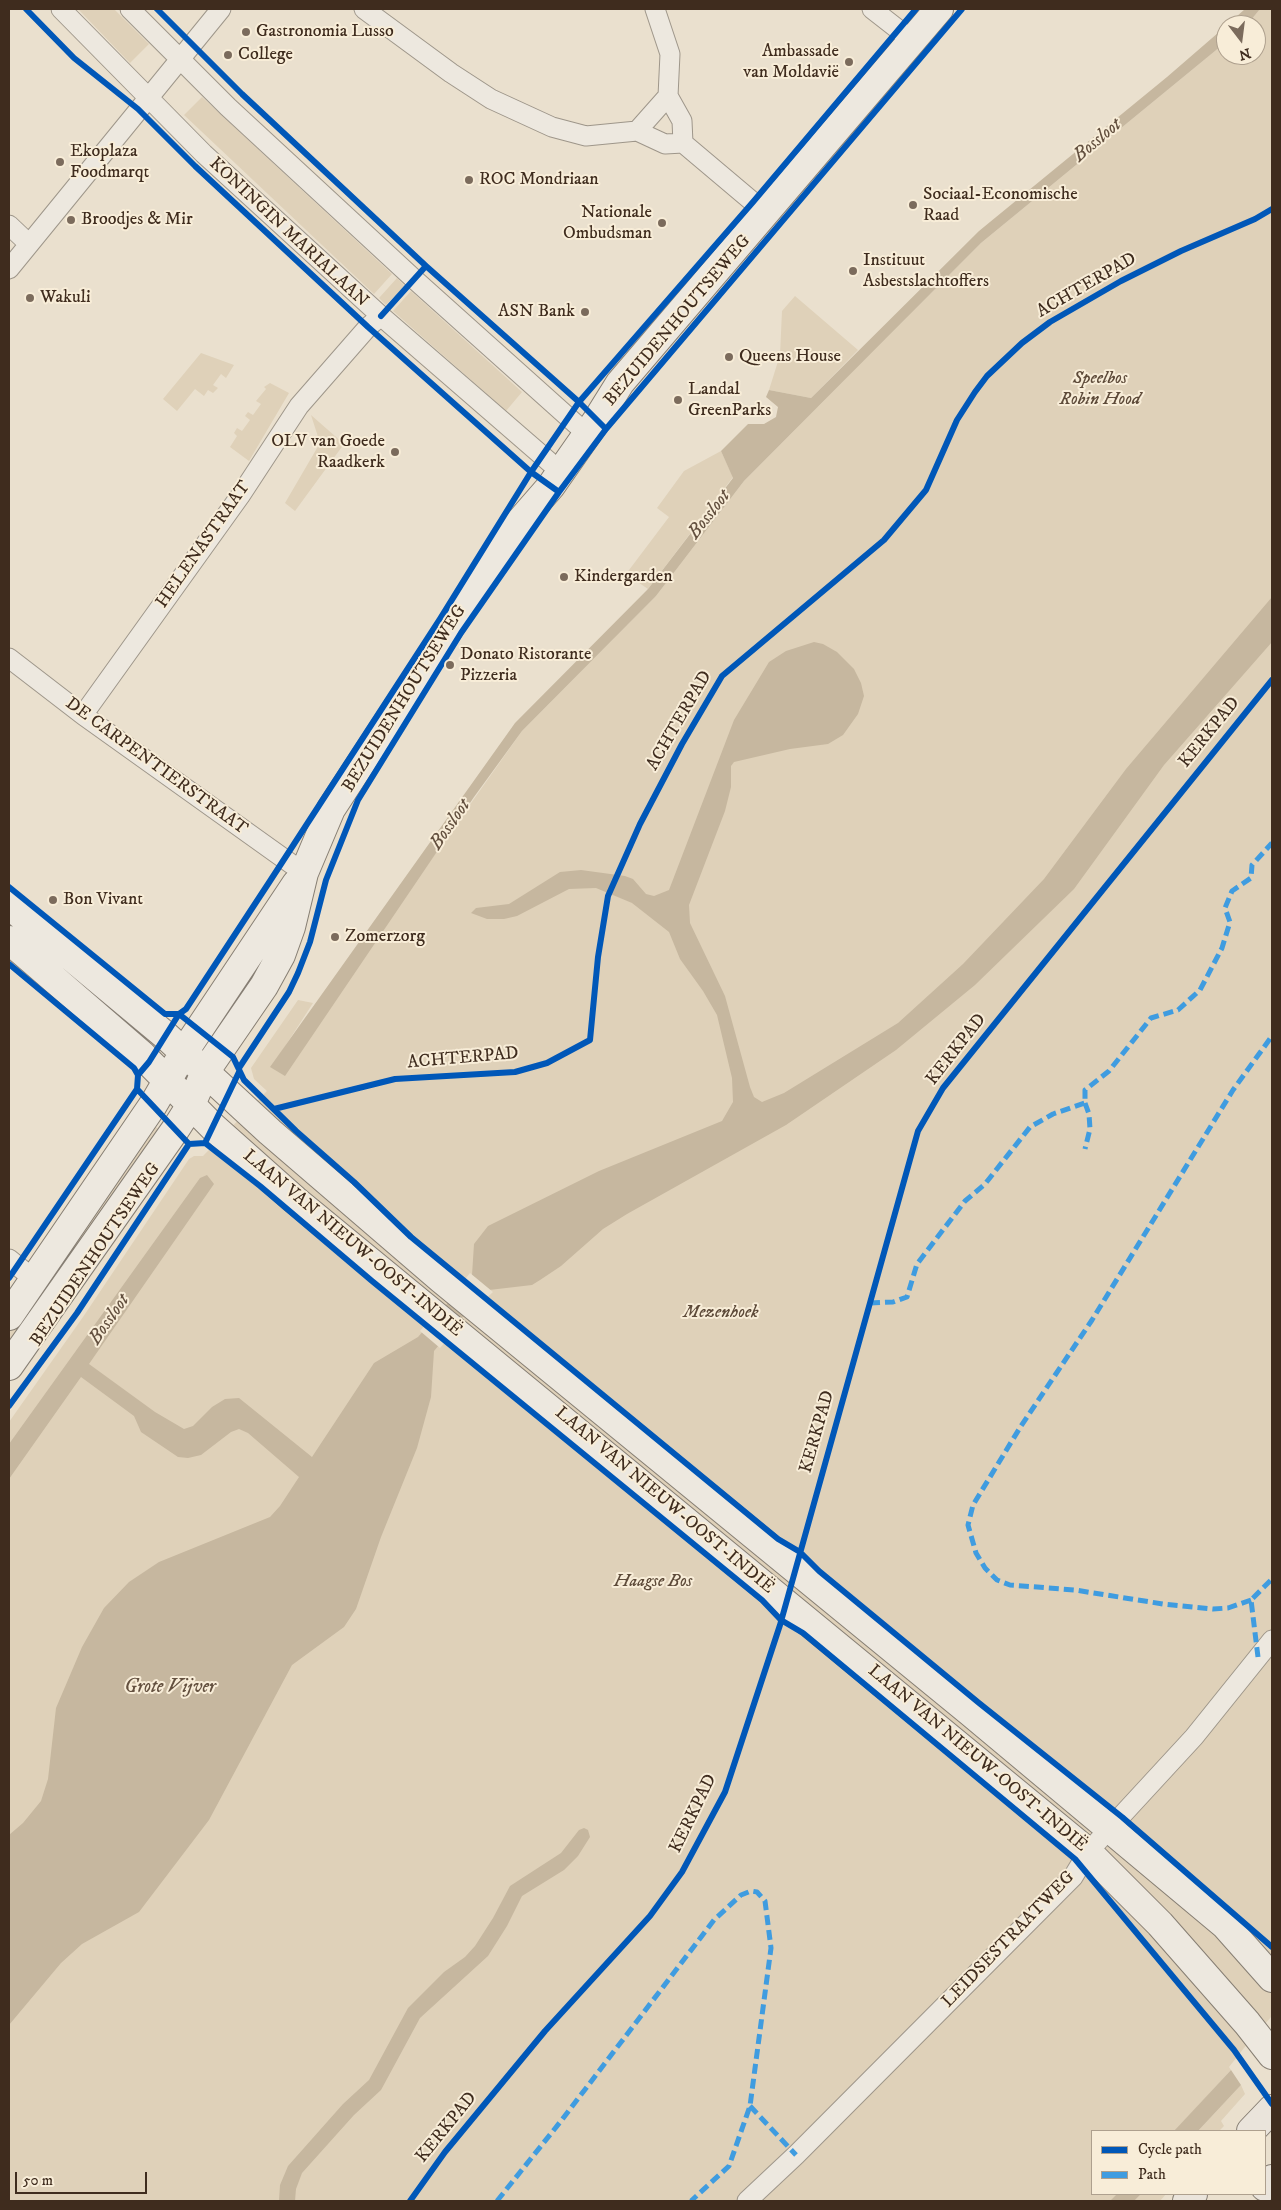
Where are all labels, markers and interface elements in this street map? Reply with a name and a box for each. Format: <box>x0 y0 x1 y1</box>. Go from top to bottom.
north arrow <box>1216 15 1266 65</box>
place label: Gastronomia Lusso <box>256 21 394 43</box>
marker: Gastronomia Lusso <box>240 26 252 38</box>
place label: Ambassade van Moldavië <box>743 41 839 84</box>
text: N <box>1237 43 1253 64</box>
place label: College <box>238 44 293 66</box>
marker: College <box>222 49 234 61</box>
marker: Ambassade van Moldavië <box>843 56 855 68</box>
water label: Bossloot <box>1069 114 1127 168</box>
place label: Ekoplaza Foodmarqt <box>70 141 149 183</box>
street label: KONINGIN MARIALAAN <box>204 154 372 312</box>
marker: Ekoplaza Foodmarqt <box>54 156 66 168</box>
place label: ROC Mondriaan <box>479 169 599 191</box>
marker: ROC Mondriaan <box>463 174 475 186</box>
place label: Sociaal-Economische Raad <box>923 184 1078 226</box>
marker: Sociaal-Economische Raad <box>907 199 919 211</box>
place label: Nationale Ombudsman <box>563 202 652 244</box>
place label: Broodjes & Mir <box>81 209 193 231</box>
marker: Broodjes & Mir <box>65 214 77 226</box>
marker: Nationale Ombudsman <box>656 217 668 229</box>
street label: BEZUIDENHOUTSEWEG <box>600 231 756 411</box>
street label: ACHTERPAD <box>1033 249 1141 323</box>
place label: Instituut Asbestslachtoffers <box>863 250 989 292</box>
marker: Instituut Asbestslachtoffers <box>847 265 859 277</box>
place label: Wakuli <box>40 287 91 309</box>
marker: Wakuli <box>24 292 36 304</box>
place label: ASN Bank <box>498 301 575 323</box>
marker: ASN Bank <box>579 306 591 318</box>
place label: Queens House <box>739 346 841 368</box>
marker: Queens House <box>723 351 735 363</box>
park label: Speelbos Robin Hood <box>1060 368 1140 410</box>
place label: Landal GreenParks <box>688 379 771 422</box>
marker: Landal GreenParks <box>672 394 684 406</box>
place label: OLV van Goede Raadkerk <box>271 431 385 474</box>
marker: OLV van Goede Raadkerk <box>389 446 401 458</box>
street label: HELENASTRAAT <box>152 477 256 613</box>
water label: Bossloot <box>684 486 736 544</box>
place label: Kindergarden <box>574 566 673 588</box>
marker: Kindergarden <box>558 571 570 583</box>
street label: BEZUIDENHOUTSEWEG <box>338 601 472 797</box>
place label: Donato Ristorante Pizzeria <box>460 644 592 686</box>
marker: Donato Ristorante Pizzeria <box>444 659 456 671</box>
street label: ACHTERPAD <box>643 667 717 775</box>
street label: KERKPAD <box>1175 693 1245 773</box>
street label: DE CARPENTIERSTRAAT <box>61 694 251 840</box>
water label: Bossloot <box>426 796 476 854</box>
place label: Bon Vivant <box>63 889 143 911</box>
marker: Bon Vivant <box>47 894 59 906</box>
place label: Zomerzorg <box>345 926 425 948</box>
marker: Zomerzorg <box>329 931 341 943</box>
street label: KERKPAD <box>922 1010 992 1090</box>
street label: ACHTERPAD <box>406 1043 520 1075</box>
street label: LAAN VAN NIEUW-OOST-INDIË <box>238 1146 466 1342</box>
street label: BEZUIDENHOUTSEWEG <box>26 1159 166 1351</box>
water label: Bossloot <box>85 1291 135 1349</box>
park label: Mezenhoek <box>683 1302 759 1324</box>
street label: KERKPAD <box>796 1388 840 1476</box>
street label: LAAN VAN NIEUW-OOST-INDIË <box>550 1403 778 1599</box>
park label: Haagse Bos <box>614 1571 692 1593</box>
street label: LAAN VAN NIEUW-OOST-INDIË <box>863 1661 1091 1857</box>
water label: Grote Vijver <box>124 1677 216 1699</box>
street label: KERKPAD <box>666 1771 722 1857</box>
street label: LEIDSESTRAATWEG <box>938 1867 1080 2013</box>
street label: KERKPAD <box>412 2088 482 2168</box>
legend <box>1091 2130 1266 2195</box>
text: Cycle path <box>1138 2140 1202 2159</box>
scale bar <box>18 2162 150 2194</box>
text: Path <box>1138 2165 1166 2184</box>
text: 50 m <box>23 2171 53 2190</box>

